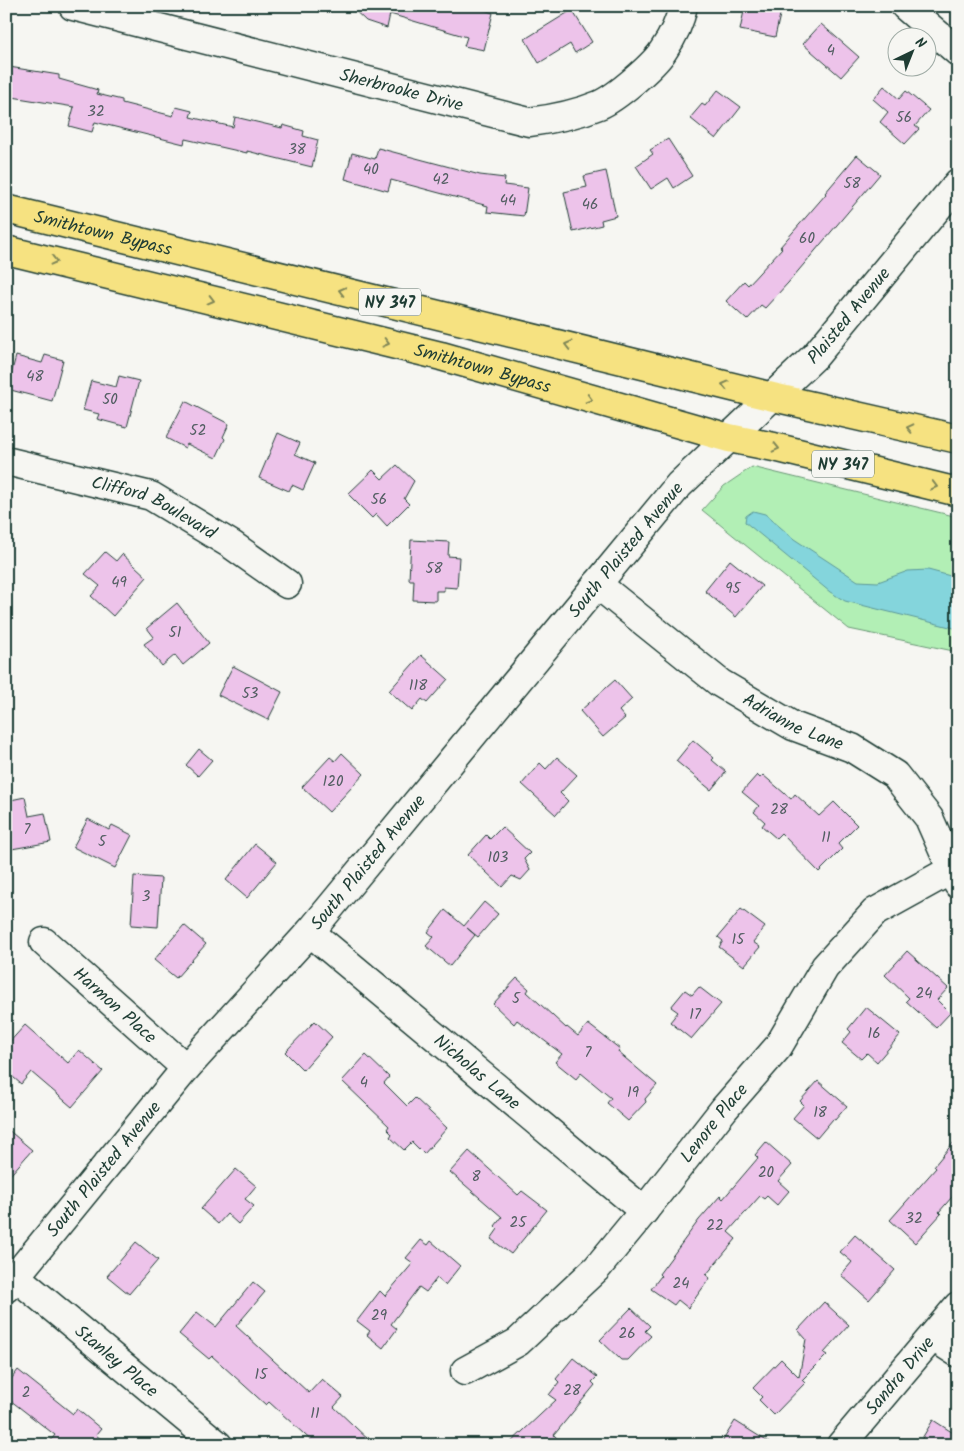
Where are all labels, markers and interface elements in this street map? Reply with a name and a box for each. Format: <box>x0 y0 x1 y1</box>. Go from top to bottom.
north arrow <box>886 28 936 78</box>
text: N <box>909 32 931 54</box>
house number: 4 <box>827 39 835 63</box>
street label: Sherbrooke Drive <box>336 61 466 121</box>
house number: 32 <box>87 100 105 124</box>
house number: 56 <box>896 106 912 130</box>
house number: 38 <box>288 138 307 162</box>
house number: 40 <box>363 158 379 182</box>
house number: 42 <box>433 168 449 192</box>
house number: 58 <box>843 172 862 196</box>
house number: 44 <box>500 189 516 213</box>
house number: 46 <box>582 193 598 217</box>
street label: Smithtown Bypass <box>31 203 175 265</box>
house number: 60 <box>799 227 815 251</box>
one-way arrow <box>49 255 58 266</box>
street label: Plaisted Avenue <box>801 261 899 372</box>
one-way arrow <box>338 286 346 296</box>
road number: NY 347 <box>359 288 421 316</box>
one-way arrow <box>207 294 216 305</box>
one-way arrow <box>382 337 391 348</box>
street label: Smithtown Bypass <box>411 337 554 403</box>
one-way arrow <box>564 341 572 351</box>
house number: 48 <box>26 365 45 389</box>
one-way arrow <box>722 380 730 390</box>
house number: 50 <box>102 388 118 412</box>
one-way arrow <box>585 393 593 403</box>
house number: 52 <box>190 419 206 443</box>
one-way arrow <box>906 423 915 434</box>
one-way arrow <box>772 442 781 453</box>
road number: NY 347 <box>812 450 874 478</box>
street label: Clifford Boulevard <box>88 469 222 549</box>
street label: South Plaisted Avenue <box>562 476 692 625</box>
one-way arrow <box>930 480 939 491</box>
house number: 56 <box>371 488 387 512</box>
house number: 58 <box>425 557 444 581</box>
house number: 49 <box>111 571 127 595</box>
house number: 95 <box>725 577 742 601</box>
house number: 51 <box>169 621 182 645</box>
house number: 118 <box>409 674 428 698</box>
house number: 53 <box>242 682 259 706</box>
street label: Adrianne Lane <box>736 686 847 760</box>
house number: 120 <box>323 770 344 794</box>
street label: South Plaisted Avenue <box>304 789 434 937</box>
house number: 28 <box>770 798 789 822</box>
house number: 7 <box>24 818 32 842</box>
house number: 11 <box>821 826 831 850</box>
house number: 5 <box>98 830 107 854</box>
house number: 103 <box>488 846 509 870</box>
house number: 3 <box>142 885 151 909</box>
house number: 15 <box>732 928 745 952</box>
street label: Harmon Place <box>65 961 163 1052</box>
house number: 24 <box>916 982 932 1006</box>
house number: 5 <box>512 987 521 1011</box>
house number: 17 <box>689 1003 702 1027</box>
house number: 16 <box>867 1022 881 1046</box>
street label: Nicholas Lane <box>426 1028 526 1118</box>
house number: 7 <box>585 1041 593 1065</box>
house number: 4 <box>360 1071 368 1095</box>
street label: Lenore Place <box>674 1077 756 1170</box>
house number: 19 <box>627 1081 640 1105</box>
street label: South Plaisted Avenue <box>40 1095 169 1244</box>
house number: 18 <box>813 1101 828 1125</box>
house number: 20 <box>758 1161 775 1185</box>
house number: 8 <box>471 1165 481 1189</box>
house number: 32 <box>905 1207 923 1231</box>
house number: 25 <box>510 1211 527 1235</box>
house number: 22 <box>706 1214 724 1238</box>
house number: 24 <box>673 1272 689 1296</box>
house number: 29 <box>371 1304 388 1328</box>
street label: Stanley Place <box>67 1318 164 1406</box>
house number: 26 <box>618 1322 636 1346</box>
street label: Sandra Drive <box>859 1330 943 1422</box>
house number: 15 <box>255 1363 268 1387</box>
house number: 28 <box>563 1379 582 1403</box>
house number: 2 <box>22 1381 30 1405</box>
house number: 11 <box>310 1402 320 1426</box>

